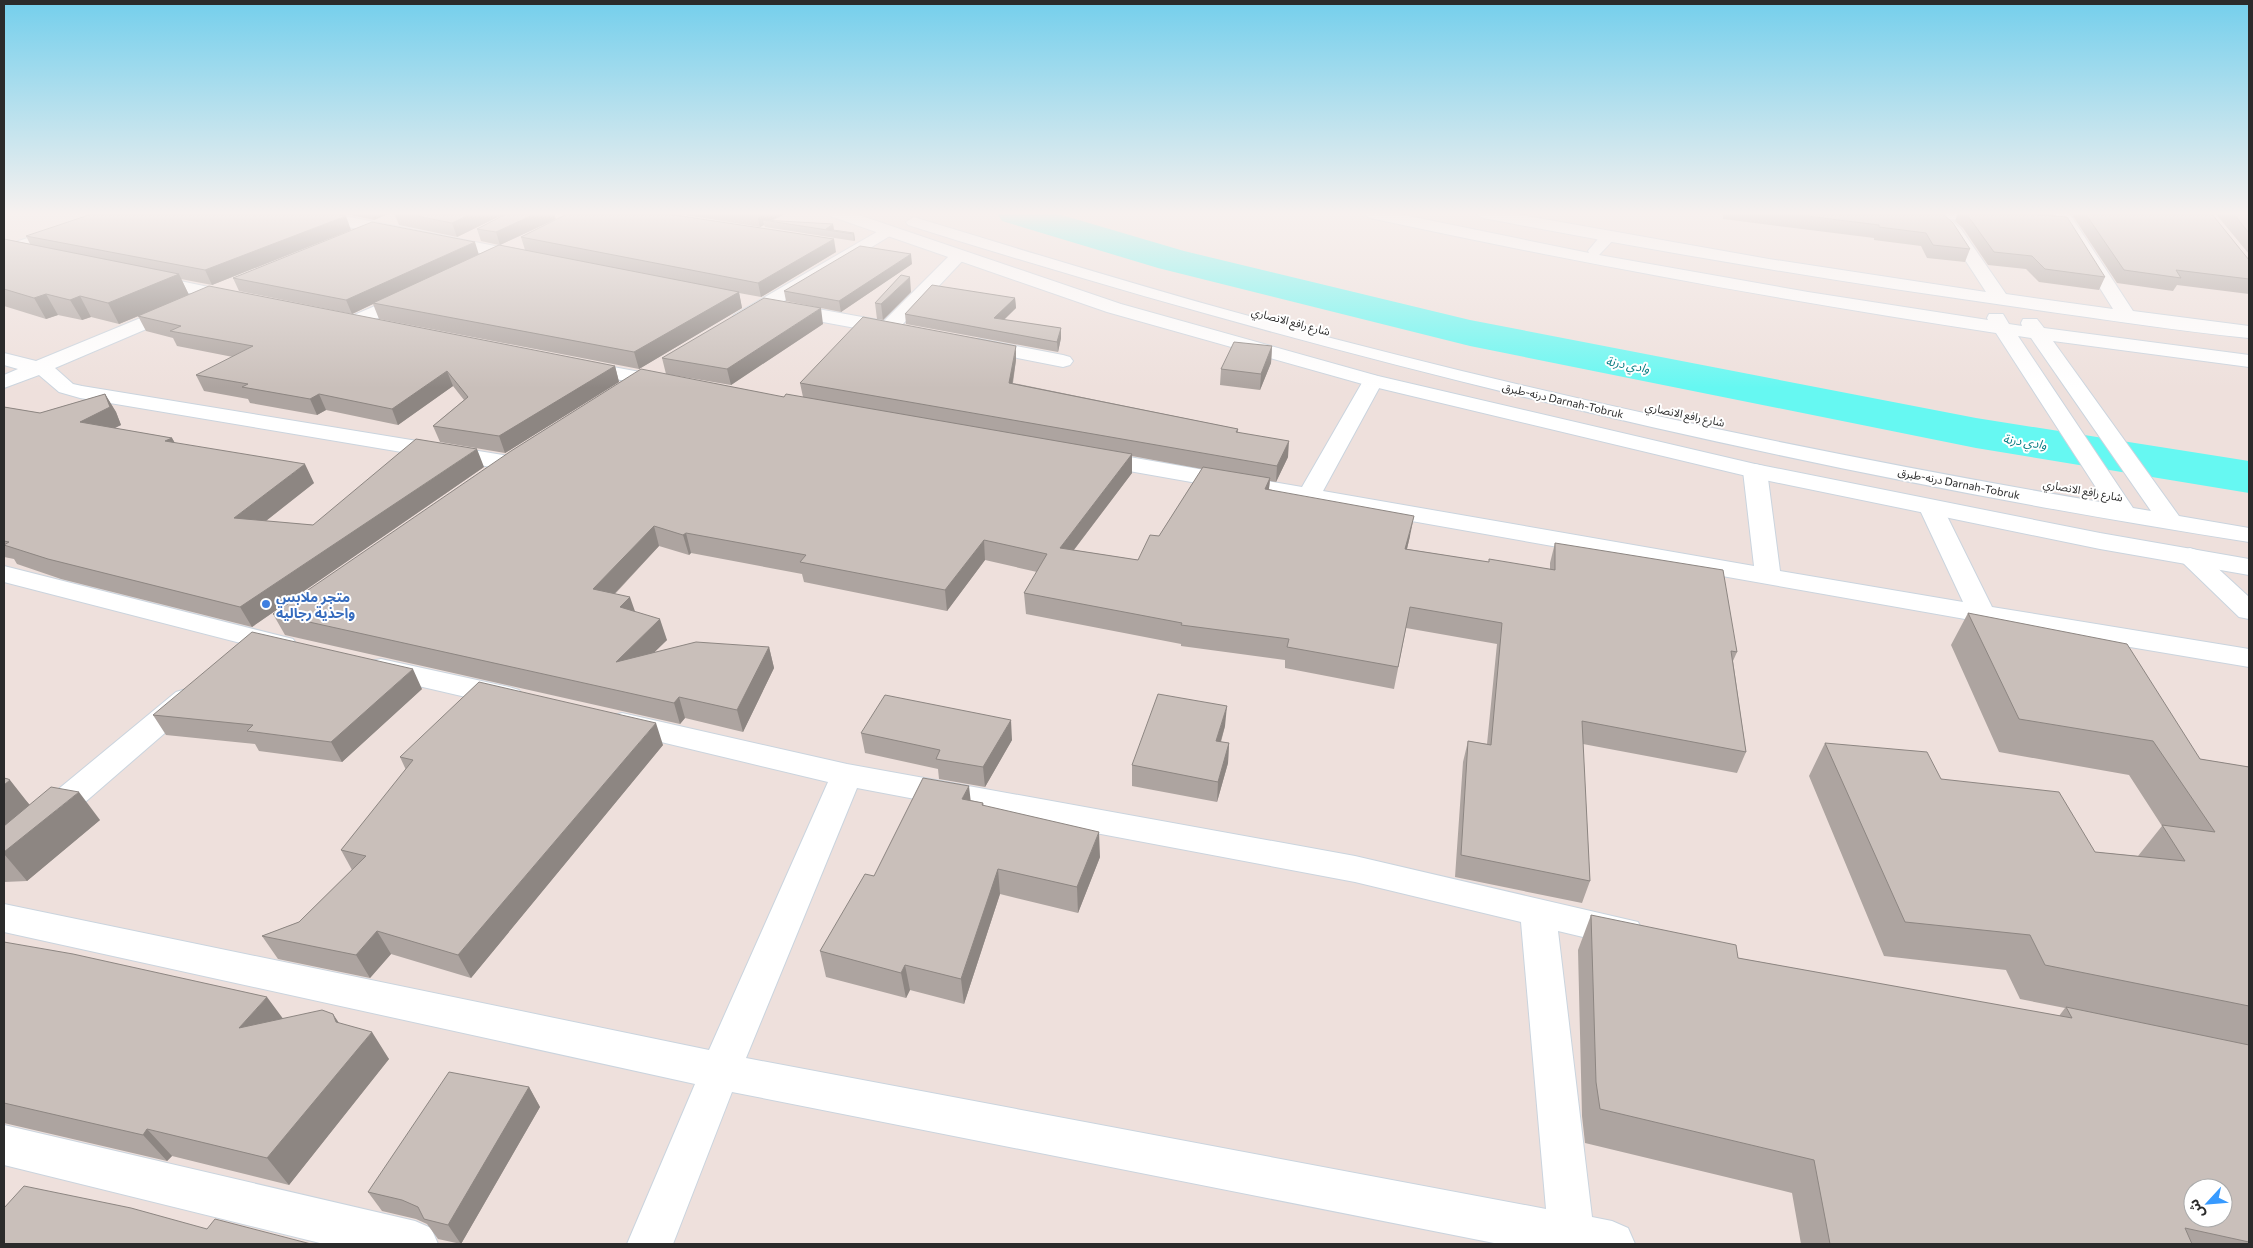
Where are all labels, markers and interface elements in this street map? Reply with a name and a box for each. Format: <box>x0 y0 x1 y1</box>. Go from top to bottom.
street label: شارع رافع الانصاري <box>1249 304 1332 341</box>
water label: وادي درنة <box>1604 353 1652 379</box>
street label: درنه-طبرق Darnah-Tobruk <box>1501 380 1625 421</box>
street label: شارع رافع الانصاري <box>1643 399 1726 432</box>
water label: وادي درنة <box>2001 431 2049 455</box>
street label: درنه-طبرق Darnah-Tobruk <box>1897 465 2021 502</box>
street label: شارع رافع الانصاري <box>2041 477 2124 507</box>
place label: متجر ملابس واحذية رجالية <box>276 588 355 622</box>
marker: متجر ملابس واحذية رجالية <box>260 598 272 610</box>
north arrow <box>2183 1178 2233 1228</box>
text: ش <box>2184 1197 2208 1221</box>

